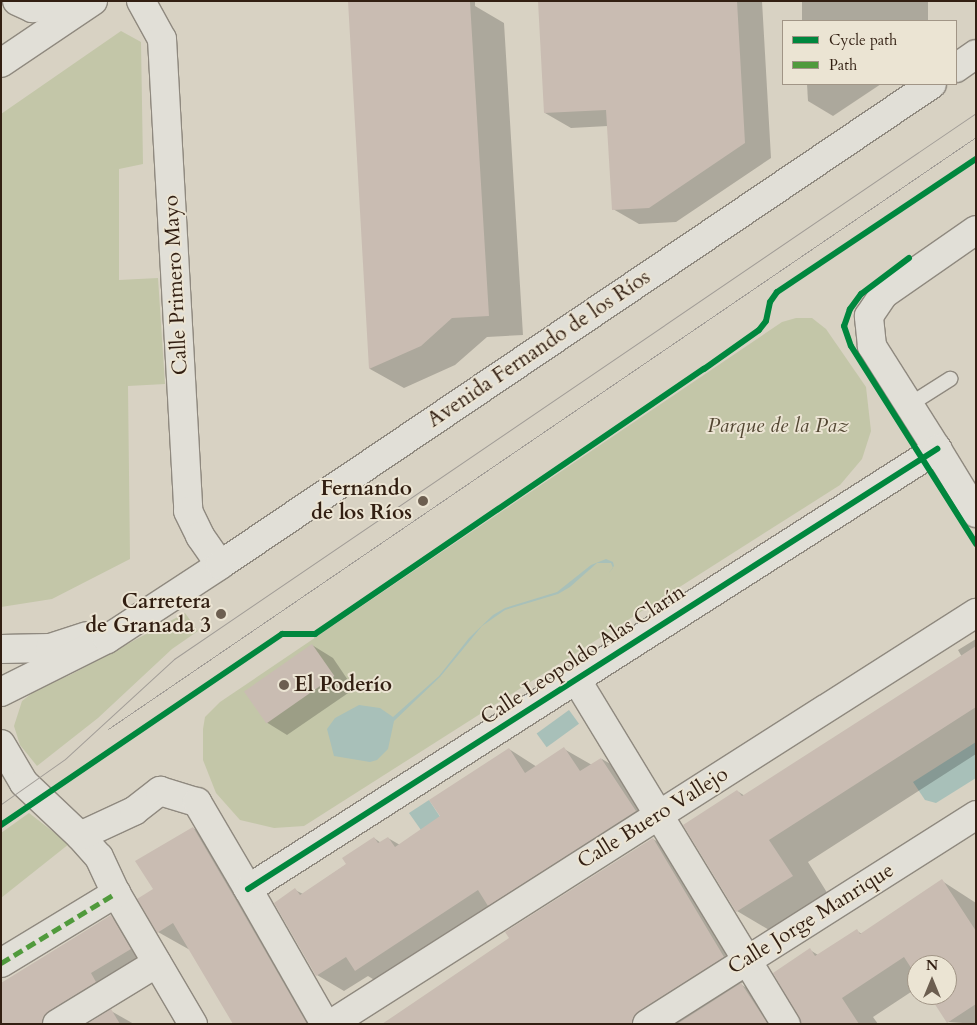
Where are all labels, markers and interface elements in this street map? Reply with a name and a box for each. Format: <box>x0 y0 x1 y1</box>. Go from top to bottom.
legend <box>782 20 957 85</box>
text: Cycle path <box>829 30 897 50</box>
text: Path <box>829 55 857 75</box>
street label: Calle Primero Mayo <box>159 194 193 376</box>
street label: Avenida Fernando de los Ríos <box>423 265 655 433</box>
park label: Parque de la Paz <box>707 413 849 439</box>
place label: Fernando de los Ríos <box>311 476 412 526</box>
marker: Fernando de los Ríos <box>416 494 430 508</box>
street label: Calle Leopoldo Alas Clarín <box>476 579 690 731</box>
place label: Carretera de Granada 3 <box>85 589 211 639</box>
marker: Carretera de Granada 3 <box>215 608 227 620</box>
place label: El Poderío <box>294 672 392 698</box>
marker: El Poderío <box>278 679 290 691</box>
street label: Calle Buero Vallejo <box>573 761 733 875</box>
street label: Calle Jorge Manrique <box>723 858 899 980</box>
north arrow <box>907 955 957 1005</box>
text: N <box>926 956 938 975</box>

